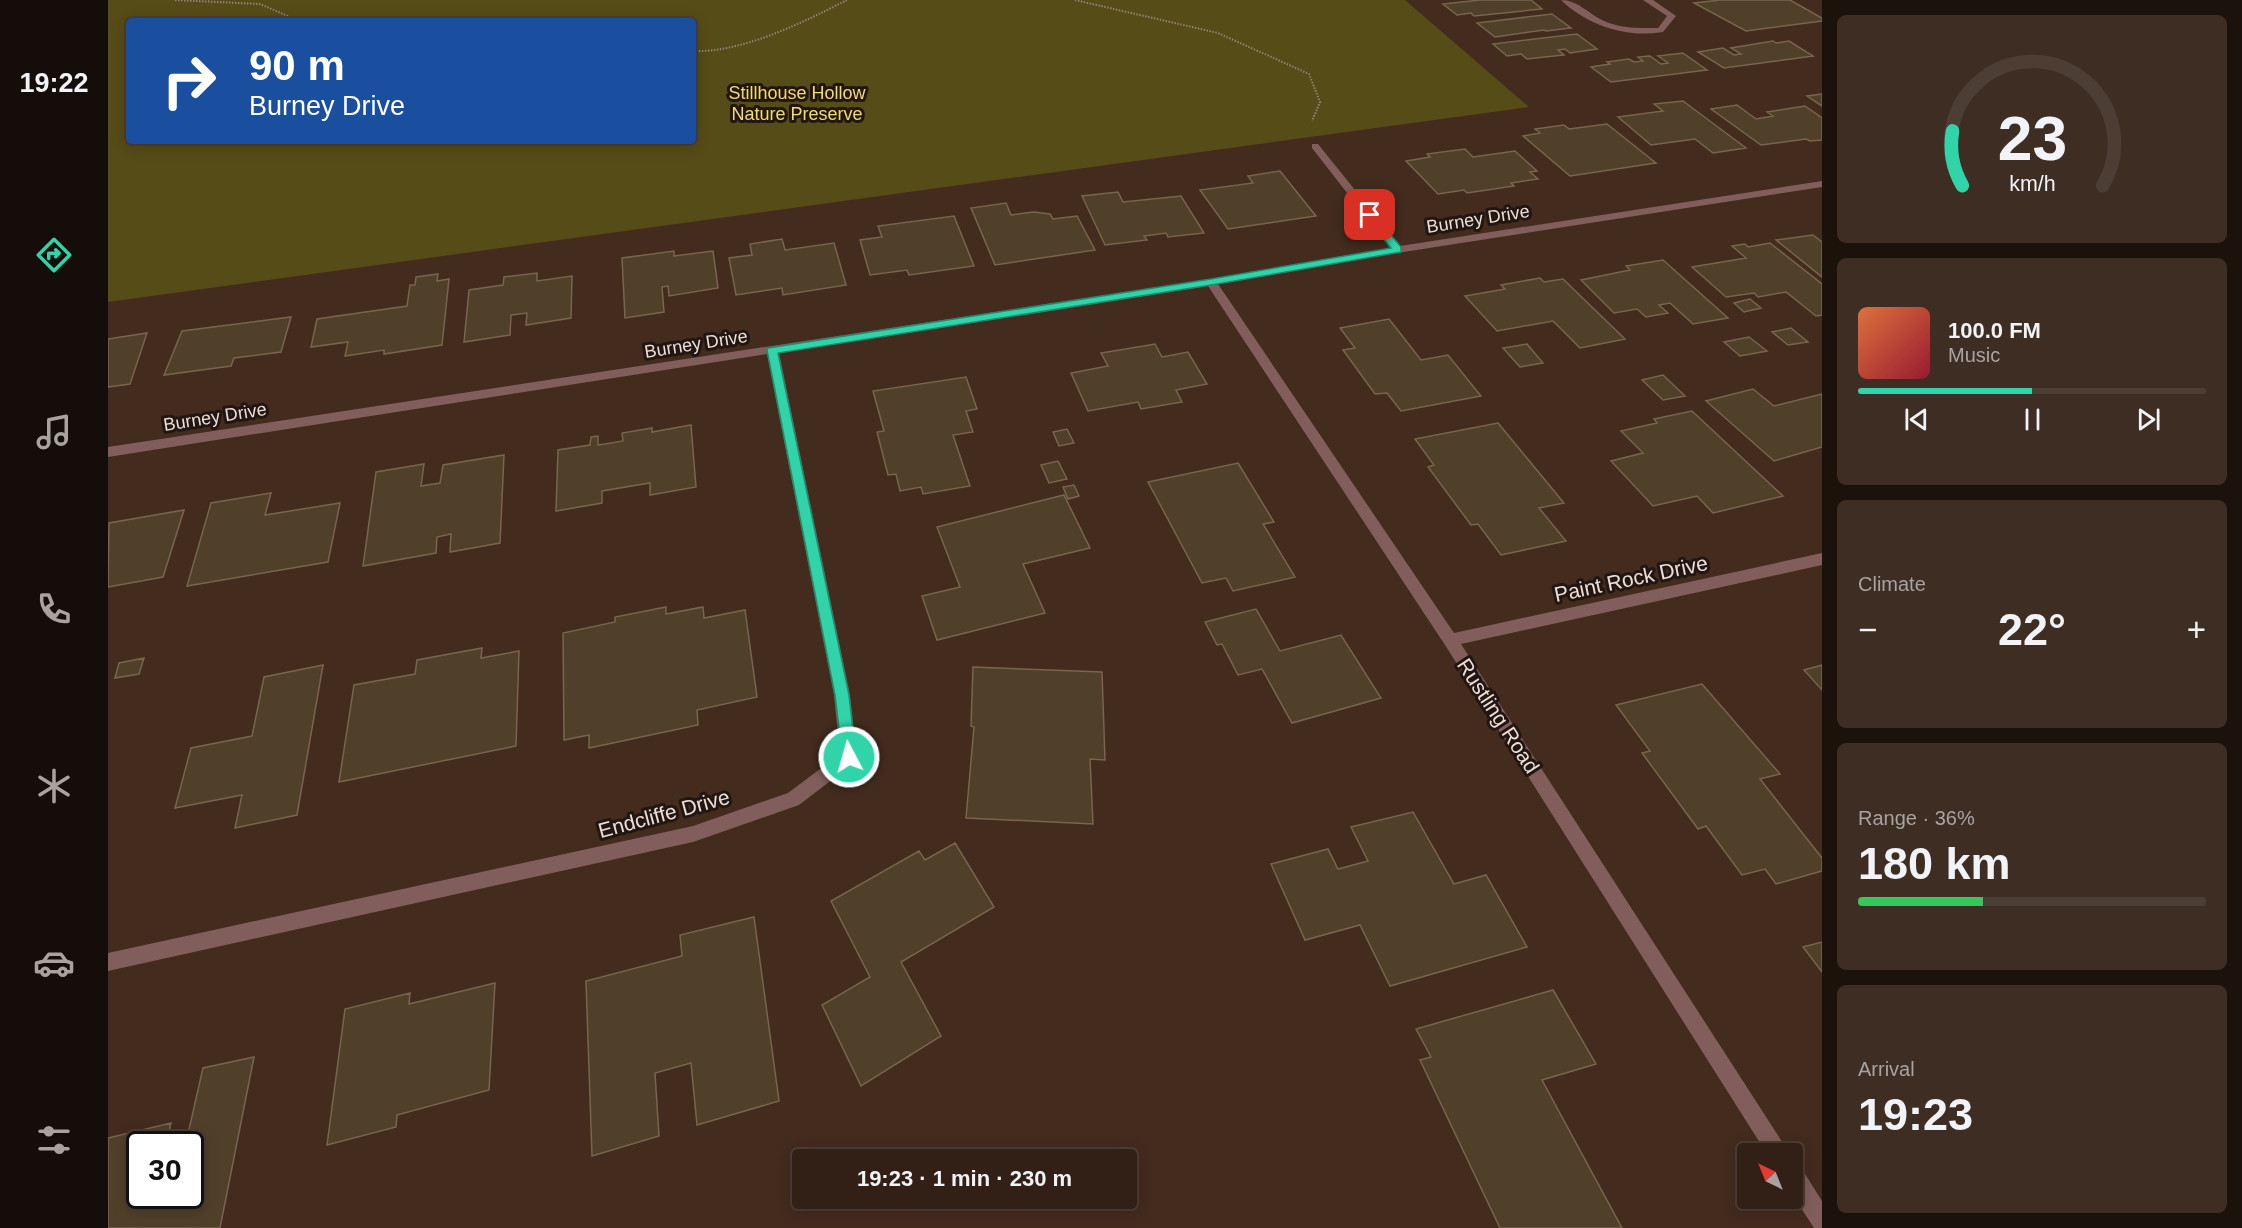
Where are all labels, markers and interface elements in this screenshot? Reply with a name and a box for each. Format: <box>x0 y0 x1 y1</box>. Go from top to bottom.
icon: right <box>150 42 228 120</box>
text: 90 m <box>249 42 345 89</box>
text: 19:22 <box>19 68 89 98</box>
park label: Stillhouse Hollow Nature Preserve <box>728 83 867 124</box>
text: Burney Drive <box>249 91 405 121</box>
text: 23 <box>1997 104 2067 173</box>
text: km/h <box>2009 172 2055 196</box>
pin <box>1344 189 1395 240</box>
icon: arrive <box>1353 198 1386 231</box>
street label: Burney Drive <box>1425 201 1531 237</box>
icon: directions <box>33 234 75 276</box>
text: 100.0 FM <box>1948 318 2041 343</box>
street label: Burney Drive <box>643 326 749 362</box>
text: Music <box>1948 344 2000 366</box>
street label: Burney Drive <box>162 399 268 435</box>
icon: previous <box>1900 403 1933 436</box>
icon: pause <box>2016 403 2049 436</box>
icon: next <box>2132 403 2165 436</box>
icon: music <box>33 411 75 453</box>
street label: Paint Rock Drive <box>1552 551 1710 606</box>
text: Climate <box>1858 573 1926 595</box>
icon: phone <box>33 588 75 630</box>
text: 22° <box>1998 604 2066 655</box>
text: − <box>1858 611 1877 648</box>
text: + <box>2187 611 2206 648</box>
street label: Rustling Road <box>1453 654 1544 777</box>
position arrow <box>817 725 881 789</box>
icon: climate <box>33 765 75 807</box>
street label: Endcliffe Drive <box>596 785 732 842</box>
text: Range · 36% <box>1858 807 1975 829</box>
text: 180 km <box>1858 838 2011 889</box>
icon: car <box>33 942 75 984</box>
text: Arrival <box>1858 1058 1915 1080</box>
text: 19:23 <box>1858 1089 1973 1140</box>
icon: filters <box>33 1119 75 1161</box>
speed limit sign: 30 <box>126 1131 204 1209</box>
north arrow <box>1737 1143 1803 1209</box>
map controls <box>1737 1143 1803 1209</box>
text: 19:23 · 1 min · 230 m <box>857 1166 1072 1191</box>

